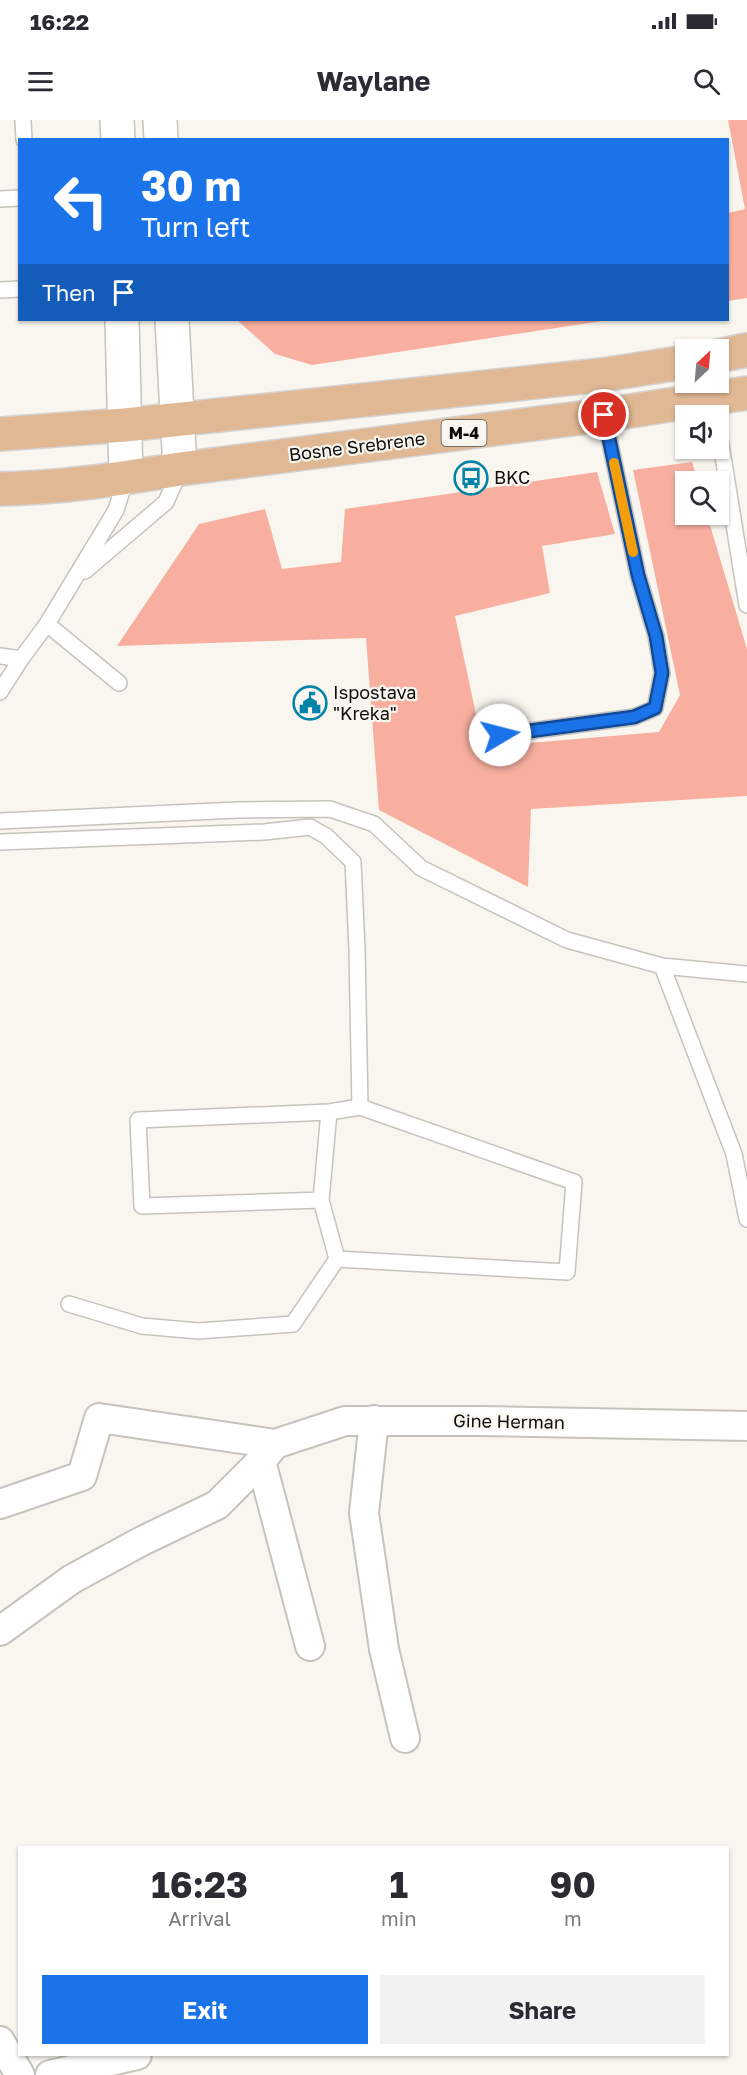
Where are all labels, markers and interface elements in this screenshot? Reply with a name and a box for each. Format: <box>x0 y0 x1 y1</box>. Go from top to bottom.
text: 16:22 <box>30 8 89 35</box>
icon: menu <box>24 65 57 98</box>
text: Waylane <box>316 65 431 97</box>
icon: search <box>690 65 723 98</box>
text: 30 m <box>141 160 241 210</box>
icon: left <box>42 162 120 240</box>
text: Turn left <box>141 211 250 243</box>
icon: arrive <box>107 276 140 309</box>
text: Then <box>42 279 95 306</box>
north arrow <box>675 339 729 393</box>
map controls <box>675 339 729 525</box>
pin <box>578 389 629 440</box>
icon: arrive <box>587 398 620 431</box>
button: sound <box>675 405 729 459</box>
road number: M-4 <box>442 420 486 446</box>
street label: Bosne Srebrene <box>288 427 426 465</box>
bus stop icon: BKC <box>453 460 489 496</box>
place label: BKC <box>494 466 530 488</box>
button: search <box>675 471 729 525</box>
place label: Ispostava "Kreka" <box>333 681 416 724</box>
public building icon: Ispostava "Kreka" <box>292 685 328 721</box>
position arrow <box>468 703 532 767</box>
street label: Gine Herman <box>453 1409 565 1433</box>
text: 16:23 <box>151 1863 248 1906</box>
text: 1 <box>390 1863 408 1906</box>
text: 90 <box>550 1863 596 1906</box>
text: Arrival <box>168 1906 231 1930</box>
text: min <box>381 1906 416 1930</box>
text: m <box>564 1906 582 1930</box>
button: Exit <box>42 1975 368 2044</box>
button: Share <box>380 1975 705 2044</box>

